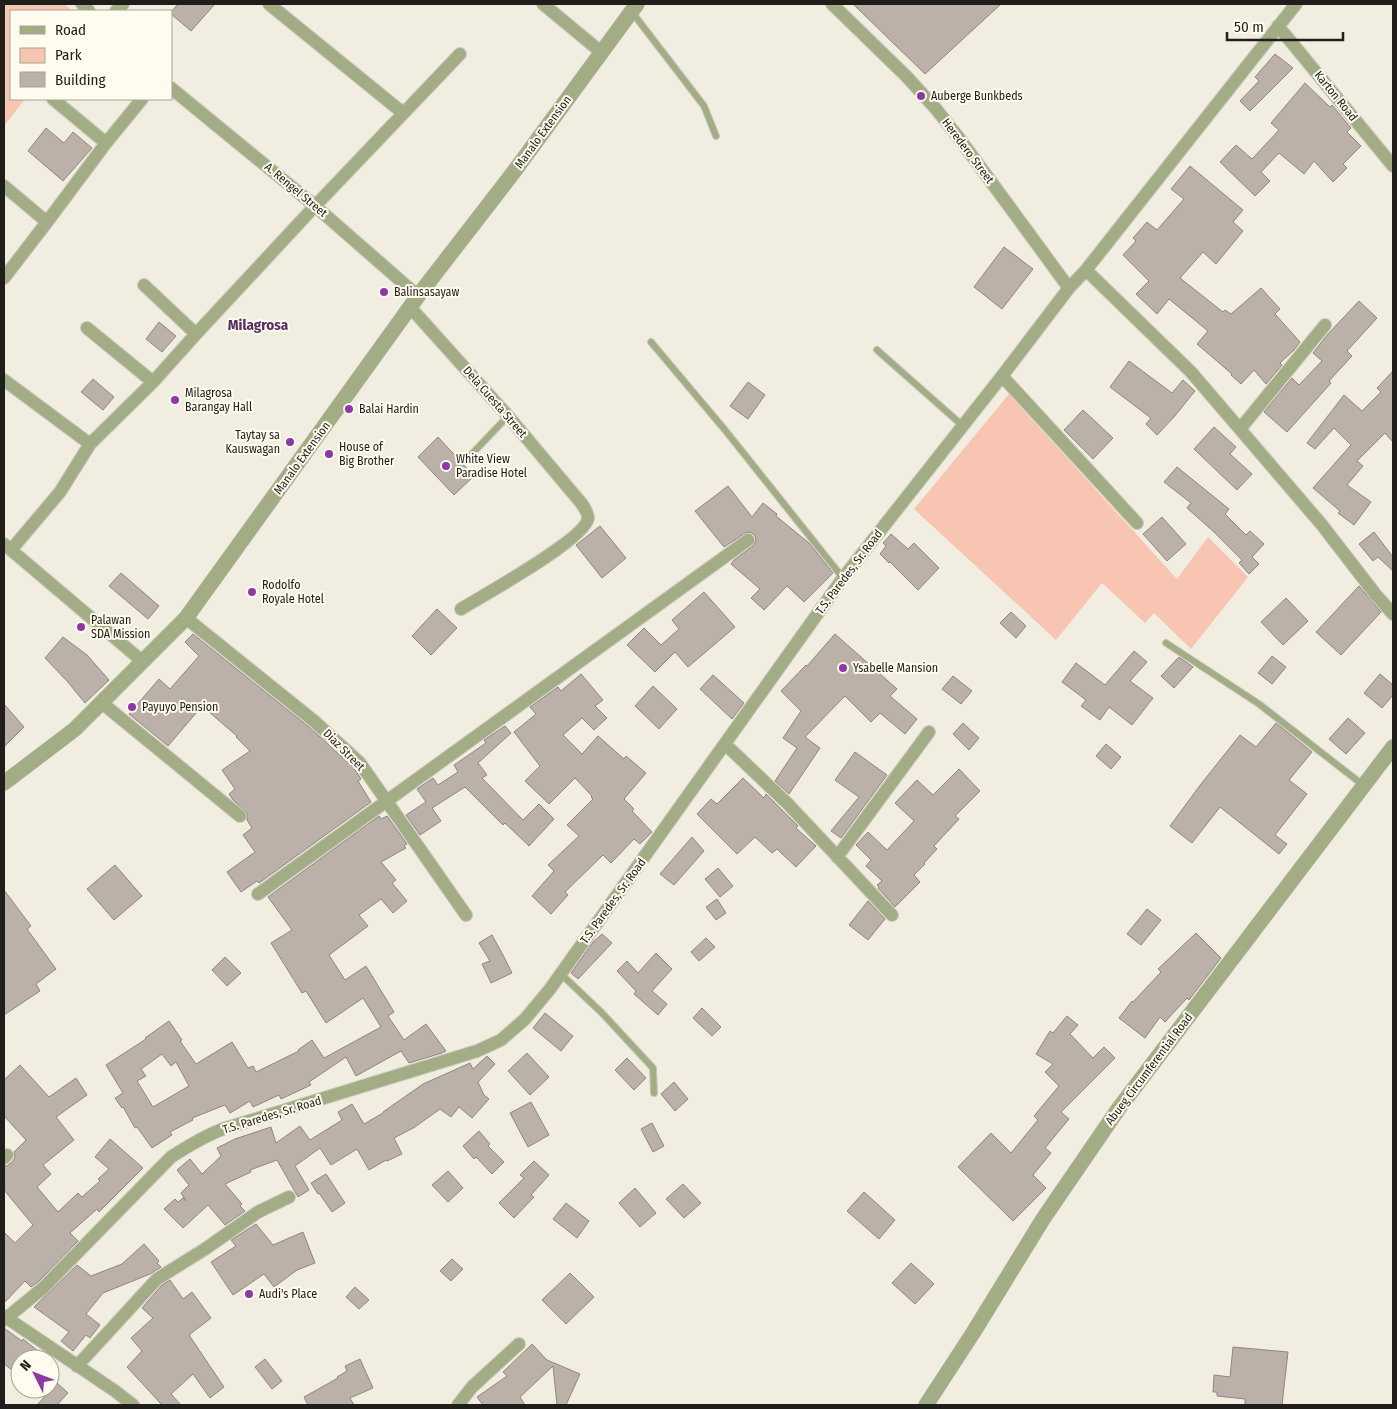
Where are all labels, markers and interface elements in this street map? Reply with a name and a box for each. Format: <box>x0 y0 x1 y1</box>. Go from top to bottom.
legend <box>10 10 172 100</box>
scale bar <box>1227 10 1343 42</box>
text: 50 m <box>1234 18 1264 36</box>
text: Road <box>55 21 86 39</box>
text: Park <box>55 46 82 64</box>
street label: Karton Road <box>1312 68 1360 124</box>
text: Building <box>55 71 106 89</box>
place label: Auberge Bunkbeds <box>931 89 1023 103</box>
marker: Auberge Bunkbeds <box>915 90 927 102</box>
street label: Manalo Extension <box>512 93 574 171</box>
street label: Heredero Street <box>939 116 997 186</box>
street label: A. Rengel Street <box>262 160 330 220</box>
place label: Balinsasayaw <box>394 285 459 299</box>
marker: Balinsasayaw <box>378 286 390 298</box>
district label: Milagrosa <box>228 316 289 334</box>
street label: Dela Cuesta Street <box>460 363 530 441</box>
place label: Milagrosa Barangay Hall <box>185 386 252 414</box>
marker: Milagrosa Barangay Hall <box>169 394 181 406</box>
place label: Balai Hardin <box>359 402 419 416</box>
marker: Balai Hardin <box>343 403 355 415</box>
street label: Manalo Extension <box>271 419 333 497</box>
place label: Taytay sa Kauswagan <box>225 428 280 456</box>
marker: Taytay sa Kauswagan <box>284 436 296 448</box>
place label: House of Big Brother <box>339 440 395 468</box>
marker: House of Big Brother <box>323 448 335 460</box>
place label: White View Paradise Hotel <box>456 452 527 480</box>
marker: White View Paradise Hotel <box>440 460 452 472</box>
street label: T.S. Paredes, Sr. Road <box>813 527 885 617</box>
place label: Rodolfo Royale Hotel <box>262 578 324 606</box>
marker: Rodolfo Royale Hotel <box>246 586 258 598</box>
place label: Palawan SDA Mission <box>91 613 150 641</box>
marker: Palawan SDA Mission <box>75 621 87 633</box>
place label: Ysabelle Mansion <box>853 661 938 675</box>
marker: Ysabelle Mansion <box>837 662 849 674</box>
place label: Payuyo Pension <box>142 700 218 714</box>
marker: Payuyo Pension <box>126 701 138 713</box>
street label: Diaz Street <box>320 726 368 774</box>
street label: T.S. Paredes, Sr. Road <box>577 856 649 946</box>
street label: Abueg Circumferential Road <box>1102 1010 1196 1128</box>
street label: T.S. Paredes, Sr. Road <box>221 1093 323 1137</box>
place label: Audi's Place <box>259 1287 317 1301</box>
marker: Audi's Place <box>243 1288 255 1300</box>
north arrow <box>10 1349 60 1399</box>
text: N <box>17 1357 35 1374</box>

